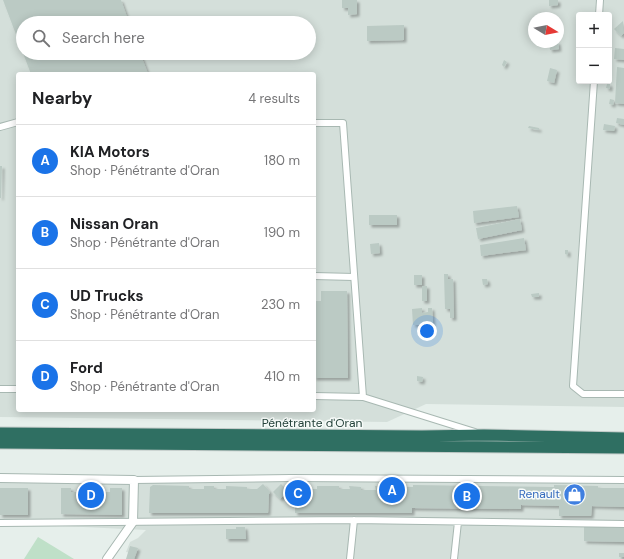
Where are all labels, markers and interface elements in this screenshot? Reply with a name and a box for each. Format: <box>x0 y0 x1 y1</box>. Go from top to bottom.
north arrow <box>528 12 564 48</box>
map controls <box>576 12 612 84</box>
button: + <box>576 12 612 48</box>
search box <box>16 16 316 60</box>
icon: search <box>30 27 52 49</box>
text: Search here <box>62 28 145 48</box>
button: − <box>576 48 612 84</box>
text: Nearby <box>32 87 92 109</box>
text: 4 results <box>248 90 300 107</box>
text: KIA Motors <box>70 142 150 162</box>
text: A <box>40 152 50 169</box>
text: 180 m <box>264 152 300 169</box>
text: Shop · Pénétrante d'Oran <box>70 162 219 179</box>
text: Nissan Oran <box>70 214 159 234</box>
text: B <box>41 224 49 241</box>
text: 190 m <box>264 224 300 241</box>
text: Shop · Pénétrante d'Oran <box>70 234 219 251</box>
text: UD Trucks <box>70 286 143 306</box>
text: C <box>40 296 50 313</box>
text: 230 m <box>261 296 300 313</box>
text: Shop · Pénétrante d'Oran <box>70 306 219 323</box>
your location <box>417 321 437 341</box>
text: Ford <box>70 358 103 378</box>
text: D <box>40 368 50 385</box>
text: 410 m <box>264 368 300 385</box>
text: Shop · Pénétrante d'Oran <box>70 378 219 395</box>
street label: Pénétrante d'Oran <box>262 415 362 431</box>
pin: A <box>379 475 405 505</box>
pin: C <box>285 478 311 508</box>
pin: D <box>78 480 104 510</box>
pin: B <box>454 481 480 511</box>
shop icon: Renault <box>562 481 588 507</box>
place label: Renault <box>519 486 560 502</box>

